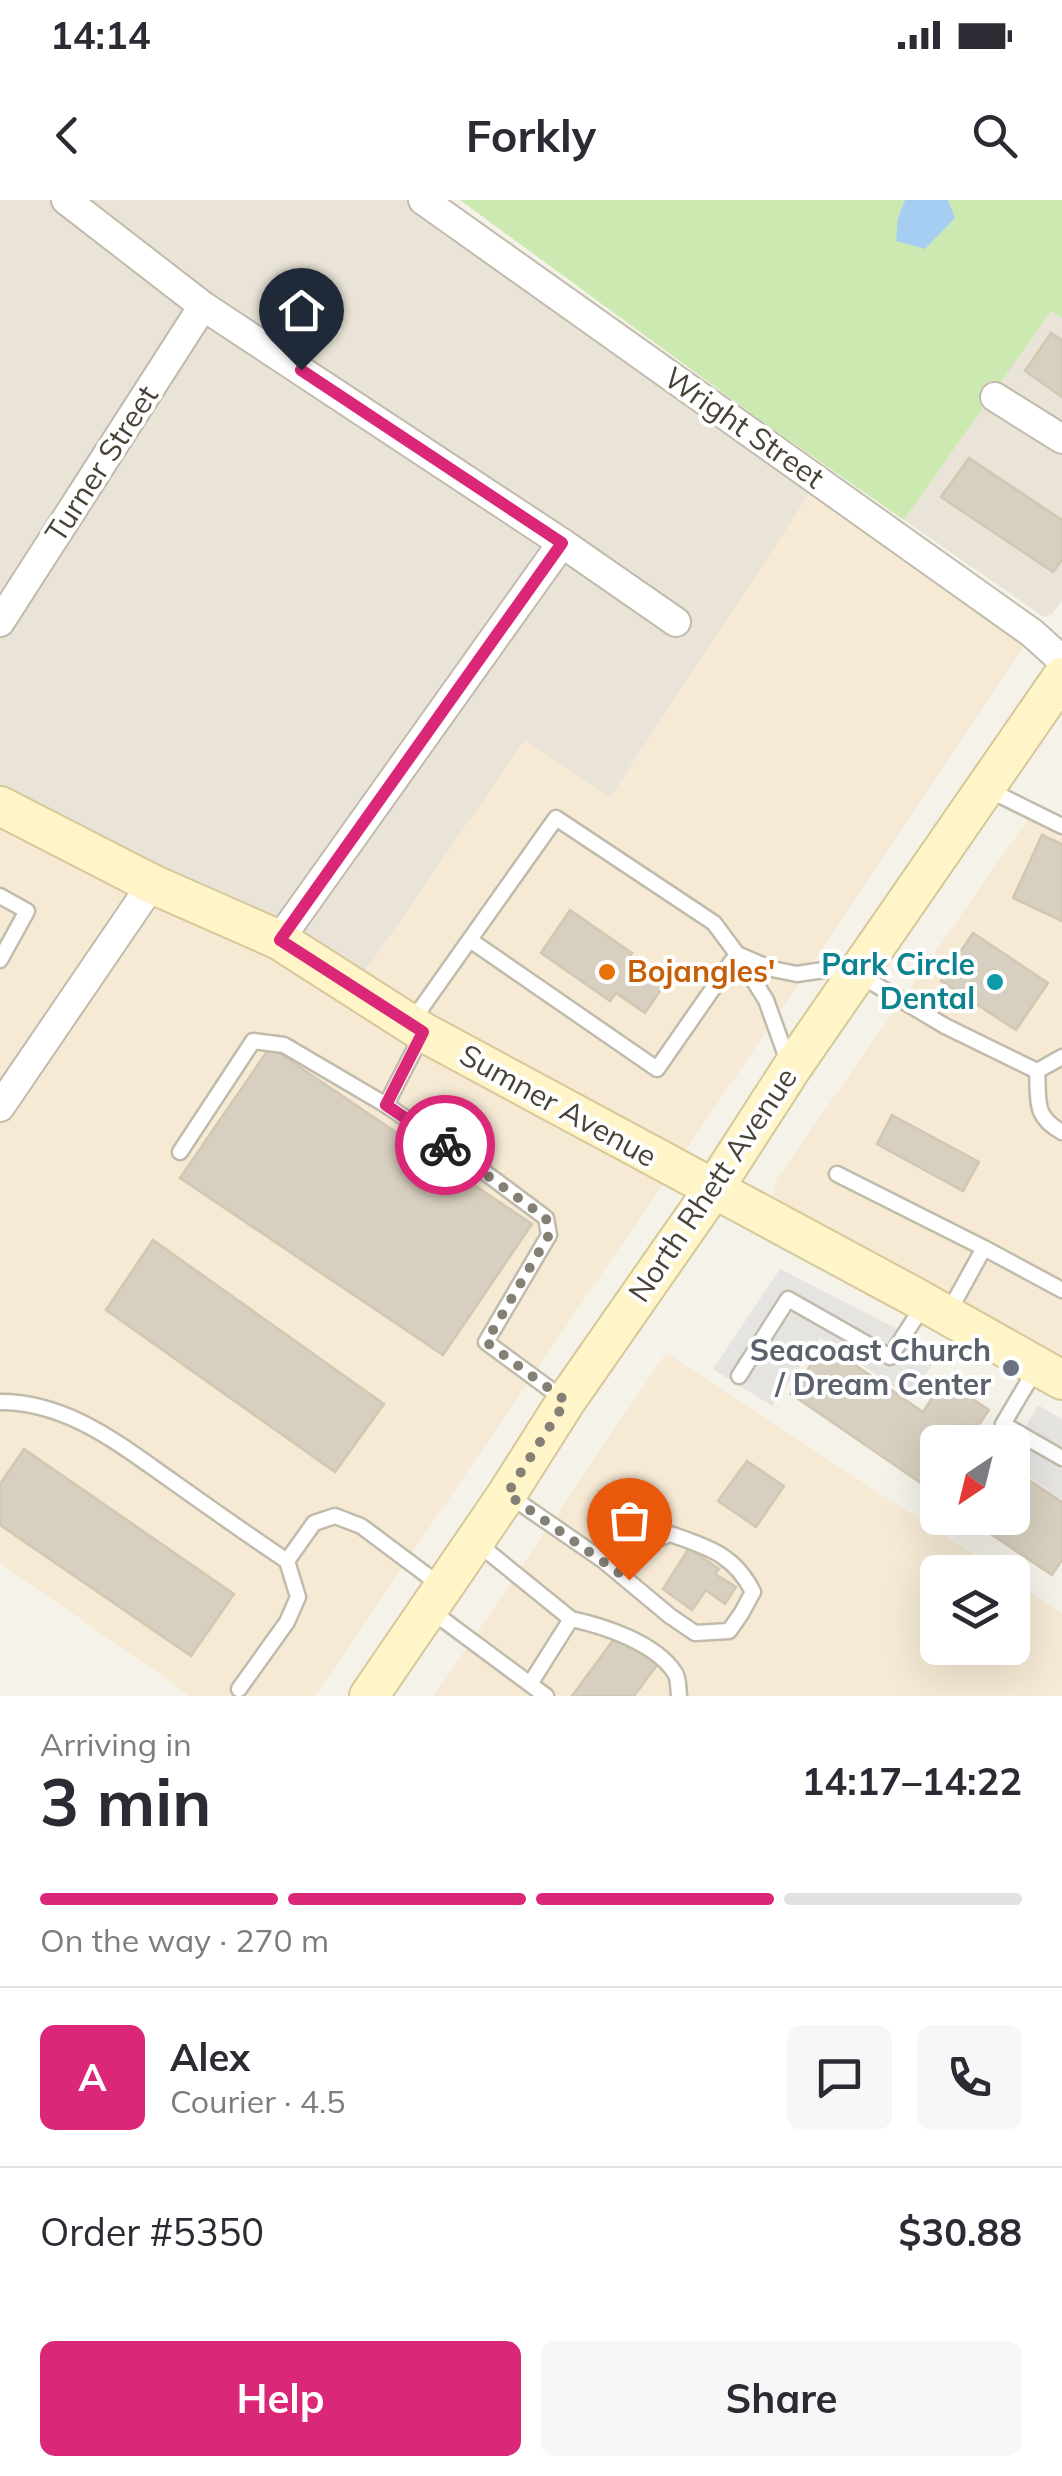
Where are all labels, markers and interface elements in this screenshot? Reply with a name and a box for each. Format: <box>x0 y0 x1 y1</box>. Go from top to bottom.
text: 14:14 <box>50 11 151 59</box>
text: Forkly <box>466 107 596 163</box>
icon: back <box>40 108 95 163</box>
icon: search <box>967 108 1022 163</box>
pin <box>259 268 344 371</box>
icon: home <box>274 283 329 338</box>
street label: Wright Street <box>657 358 832 496</box>
street label: Turner Street <box>36 378 166 549</box>
place label: Park Circle Dental <box>821 945 975 1017</box>
place label: Bojangles' <box>627 952 775 990</box>
marker: Bojangles' <box>596 961 618 983</box>
marker: Park Circle Dental <box>984 971 1006 993</box>
street label: Sumner Avenue <box>453 1035 664 1175</box>
street label: North Rhett Avenue <box>620 1060 805 1309</box>
courier <box>395 1095 495 1195</box>
icon: bike <box>418 1118 473 1173</box>
place label: Seacoast Church / Dream Center <box>750 1331 991 1403</box>
marker: Seacoast Church / Dream Center <box>1000 1357 1022 1379</box>
north arrow <box>920 1425 1030 1535</box>
map controls <box>920 1425 1030 1665</box>
pin <box>587 1478 672 1581</box>
icon: bag <box>602 1493 657 1548</box>
button: layers <box>920 1555 1030 1665</box>
text: Arriving in <box>40 1724 192 1764</box>
text: 14:17–14:22 <box>802 1757 1022 1805</box>
text: 3 min <box>40 1761 211 1842</box>
text: On the way · 270 m <box>40 1920 329 1960</box>
button: chat <box>787 2025 892 2130</box>
button: phone <box>917 2025 1022 2130</box>
text: Alex <box>170 2033 250 2081</box>
text: A <box>78 2053 107 2101</box>
text: Courier · 4.5 <box>170 2081 346 2121</box>
text: Order #5350 <box>40 2208 264 2256</box>
text: $30.88 <box>899 2208 1022 2256</box>
button: Help <box>40 2341 521 2456</box>
button: Share <box>541 2341 1022 2456</box>

